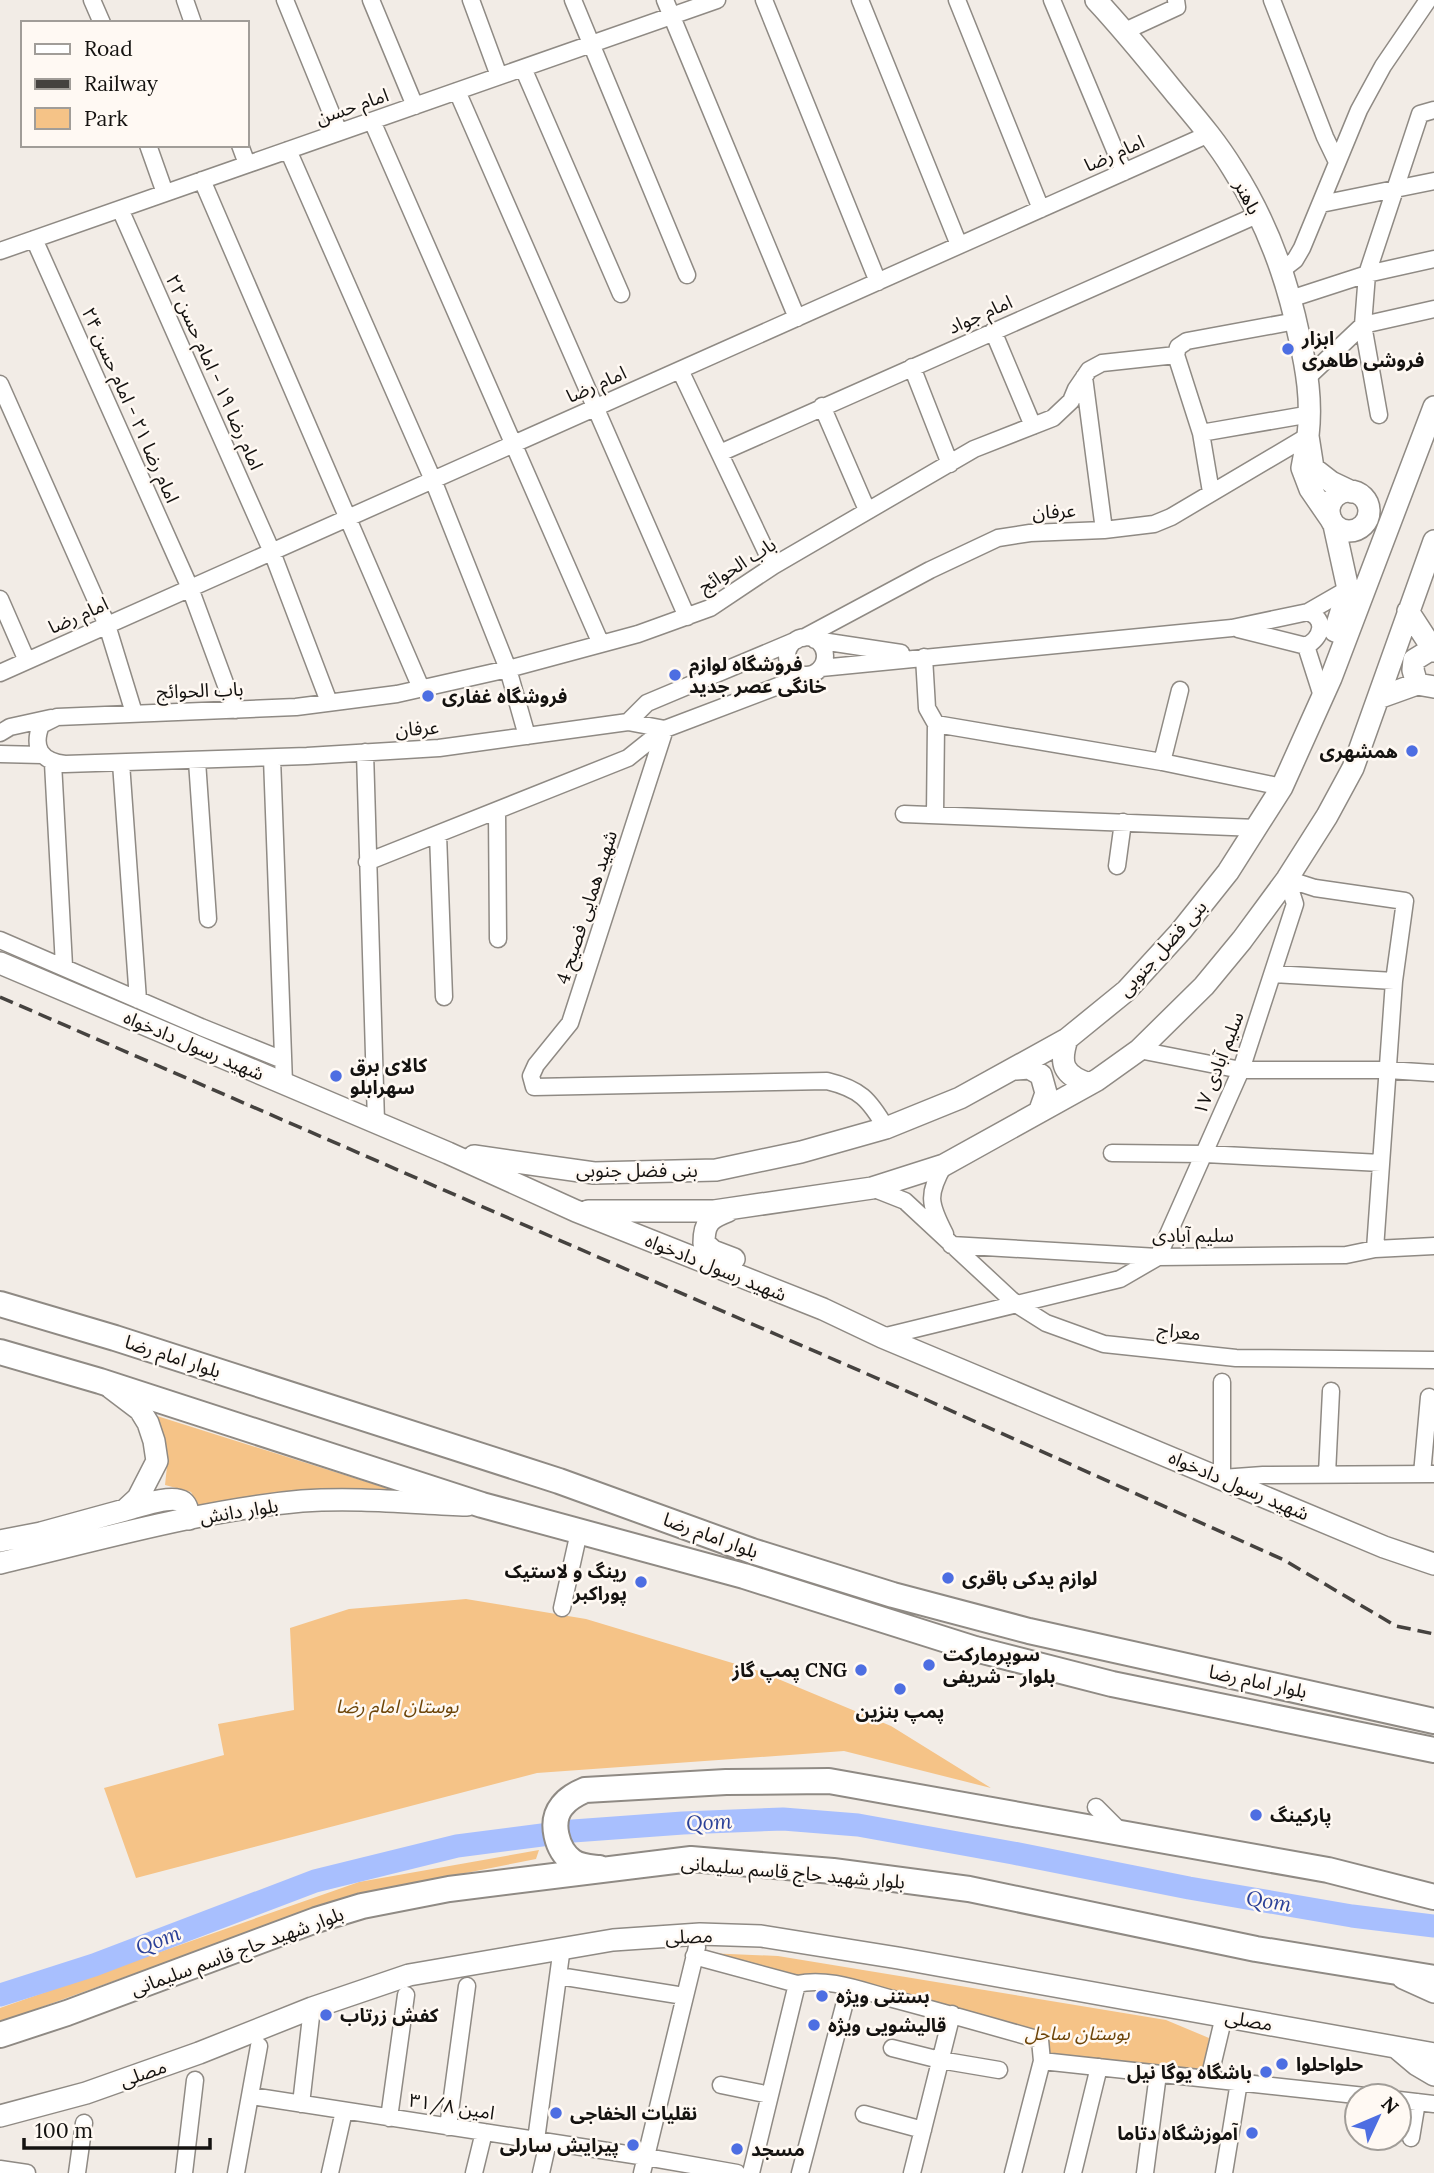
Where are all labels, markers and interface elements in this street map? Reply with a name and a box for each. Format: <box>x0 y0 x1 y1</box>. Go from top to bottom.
legend <box>21 21 248 147</box>
text: Road <box>84 35 133 62</box>
text: Railway <box>84 70 158 97</box>
street label: امام حسن <box>312 82 393 132</box>
text: Park <box>84 105 128 132</box>
street label: امام رضا <box>1080 129 1149 180</box>
street label: باهنر <box>1229 175 1267 218</box>
street label: امام رضا ۱۹ - امام حسن ۲۲ <box>158 270 269 475</box>
street label: امام جواد <box>944 289 1017 342</box>
street label: امام رضا ۲۱ - امام حسن ۲۴ <box>74 303 185 508</box>
place label: ابزار فروشی طاهری <box>1301 326 1424 372</box>
marker: ابزار فروشی طاهری <box>1280 341 1296 357</box>
street label: امام رضا <box>562 360 631 411</box>
street label: عرفان <box>1032 498 1076 524</box>
street label: باب الحوائج <box>694 532 782 601</box>
street label: امام رضا <box>44 591 113 642</box>
place label: فروشگاه لوازم خانگی عصر جدید <box>689 652 827 698</box>
marker: فروشگاه لوازم خانگی عصر جدید <box>667 667 683 683</box>
street label: باب الحوائج <box>156 676 244 707</box>
place label: فروشگاه غفاری <box>442 684 567 708</box>
marker: فروشگاه غفاری <box>420 688 436 704</box>
street label: عرفان <box>394 715 440 741</box>
place label: همشهری <box>1320 739 1398 763</box>
marker: همشهری <box>1404 743 1420 759</box>
street label: شهید همایی فصیح 4 <box>550 827 625 988</box>
street label: بنی فضل جنوبی <box>1112 895 1212 1001</box>
street label: شهید رسول دادخواه <box>120 1005 268 1085</box>
street label: سلیم آبادی ۱۷ <box>1187 1008 1251 1119</box>
place label: کالای برق سهرابلو <box>350 1053 427 1099</box>
marker: کالای برق سهرابلو <box>328 1068 344 1084</box>
street label: بنی فضل جنوبی <box>576 1158 698 1182</box>
street label: سلیم آبادی <box>1152 1223 1234 1250</box>
street label: شهید رسول دادخواه <box>642 1228 790 1306</box>
street label: معراج <box>1156 1317 1202 1347</box>
street label: بلوار امام رضا <box>121 1329 224 1386</box>
street label: شهید رسول دادخواه <box>1165 1445 1313 1525</box>
street label: بلوار دانش <box>198 1493 280 1529</box>
street label: بلوار امام رضا <box>659 1507 762 1566</box>
place label: رینگ و لاستیک پوراکبر <box>504 1559 627 1606</box>
place label: لوازم یدکی باقری <box>962 1566 1098 1593</box>
marker: لوازم یدکی باقری <box>940 1570 956 1586</box>
marker: رینگ و لاستیک پوراکبر <box>633 1574 649 1590</box>
place label: سوپرمارکت بلوار - شریفی <box>943 1642 1056 1688</box>
marker: سوپرمارکت بلوار - شریفی <box>921 1657 937 1673</box>
place label: پمپ گاز CNG <box>731 1658 847 1683</box>
street label: بلوار امام رضا <box>1206 1659 1309 1706</box>
marker: پمپ گاز CNG <box>853 1662 869 1678</box>
marker: پمپ بنزین <box>892 1681 908 1697</box>
park label: بوستان امام رضا <box>336 1694 459 1721</box>
place label: پمپ بنزین <box>856 1699 944 1724</box>
place label: پارکینگ <box>1270 1803 1332 1828</box>
water label: Qom <box>685 1807 733 1837</box>
marker: پارکینگ <box>1248 1807 1264 1823</box>
street label: بلوار شهید حاج قاسم سلیمانی <box>680 1850 906 1897</box>
water label: Qom <box>1244 1884 1294 1918</box>
street label: بلوار شهید حاج قاسم سلیمانی <box>127 1901 348 2004</box>
water label: Qom <box>132 1919 185 1961</box>
street label: مصلی <box>665 1923 713 1949</box>
place label: بستنی ویژه <box>836 1984 930 2008</box>
marker: بستنی ویژه <box>814 1988 830 2004</box>
place label: کفش زرتاب <box>340 2003 439 2027</box>
street label: مصلی <box>1223 2004 1275 2036</box>
marker: کفش زرتاب <box>318 2007 334 2023</box>
place label: قالیشویی ویژه <box>828 2013 946 2037</box>
marker: قالیشویی ویژه <box>806 2017 822 2033</box>
park label: بوستان ساحل <box>1024 2021 1130 2045</box>
place label: حلواحلوا <box>1296 2052 1363 2076</box>
street label: مصلی <box>117 2054 169 2092</box>
marker: حلواحلوا <box>1274 2056 1290 2072</box>
place label: باشگاه یوگا نیل <box>1127 2060 1252 2084</box>
marker: باشگاه یوگا نیل <box>1258 2064 1274 2080</box>
north arrow <box>1343 2082 1413 2152</box>
street label: امین ۳۱/۸ <box>407 2087 496 2126</box>
text: N <box>1376 2092 1404 2119</box>
place label: نقلیات الخفاجی <box>570 2101 697 2125</box>
marker: نقلیات الخفاجی <box>548 2105 564 2121</box>
scale bar <box>24 2106 210 2150</box>
text: 100 m <box>35 2117 93 2144</box>
place label: آموزشگاه دتاما <box>1117 2121 1239 2145</box>
marker: آموزشگاه دتاما <box>1244 2125 1260 2141</box>
place label: پیرایش سارلی <box>500 2133 619 2158</box>
marker: پیرایش سارلی <box>625 2137 641 2153</box>
place label: مسجد <box>751 2137 805 2161</box>
marker: مسجد <box>729 2141 745 2157</box>

